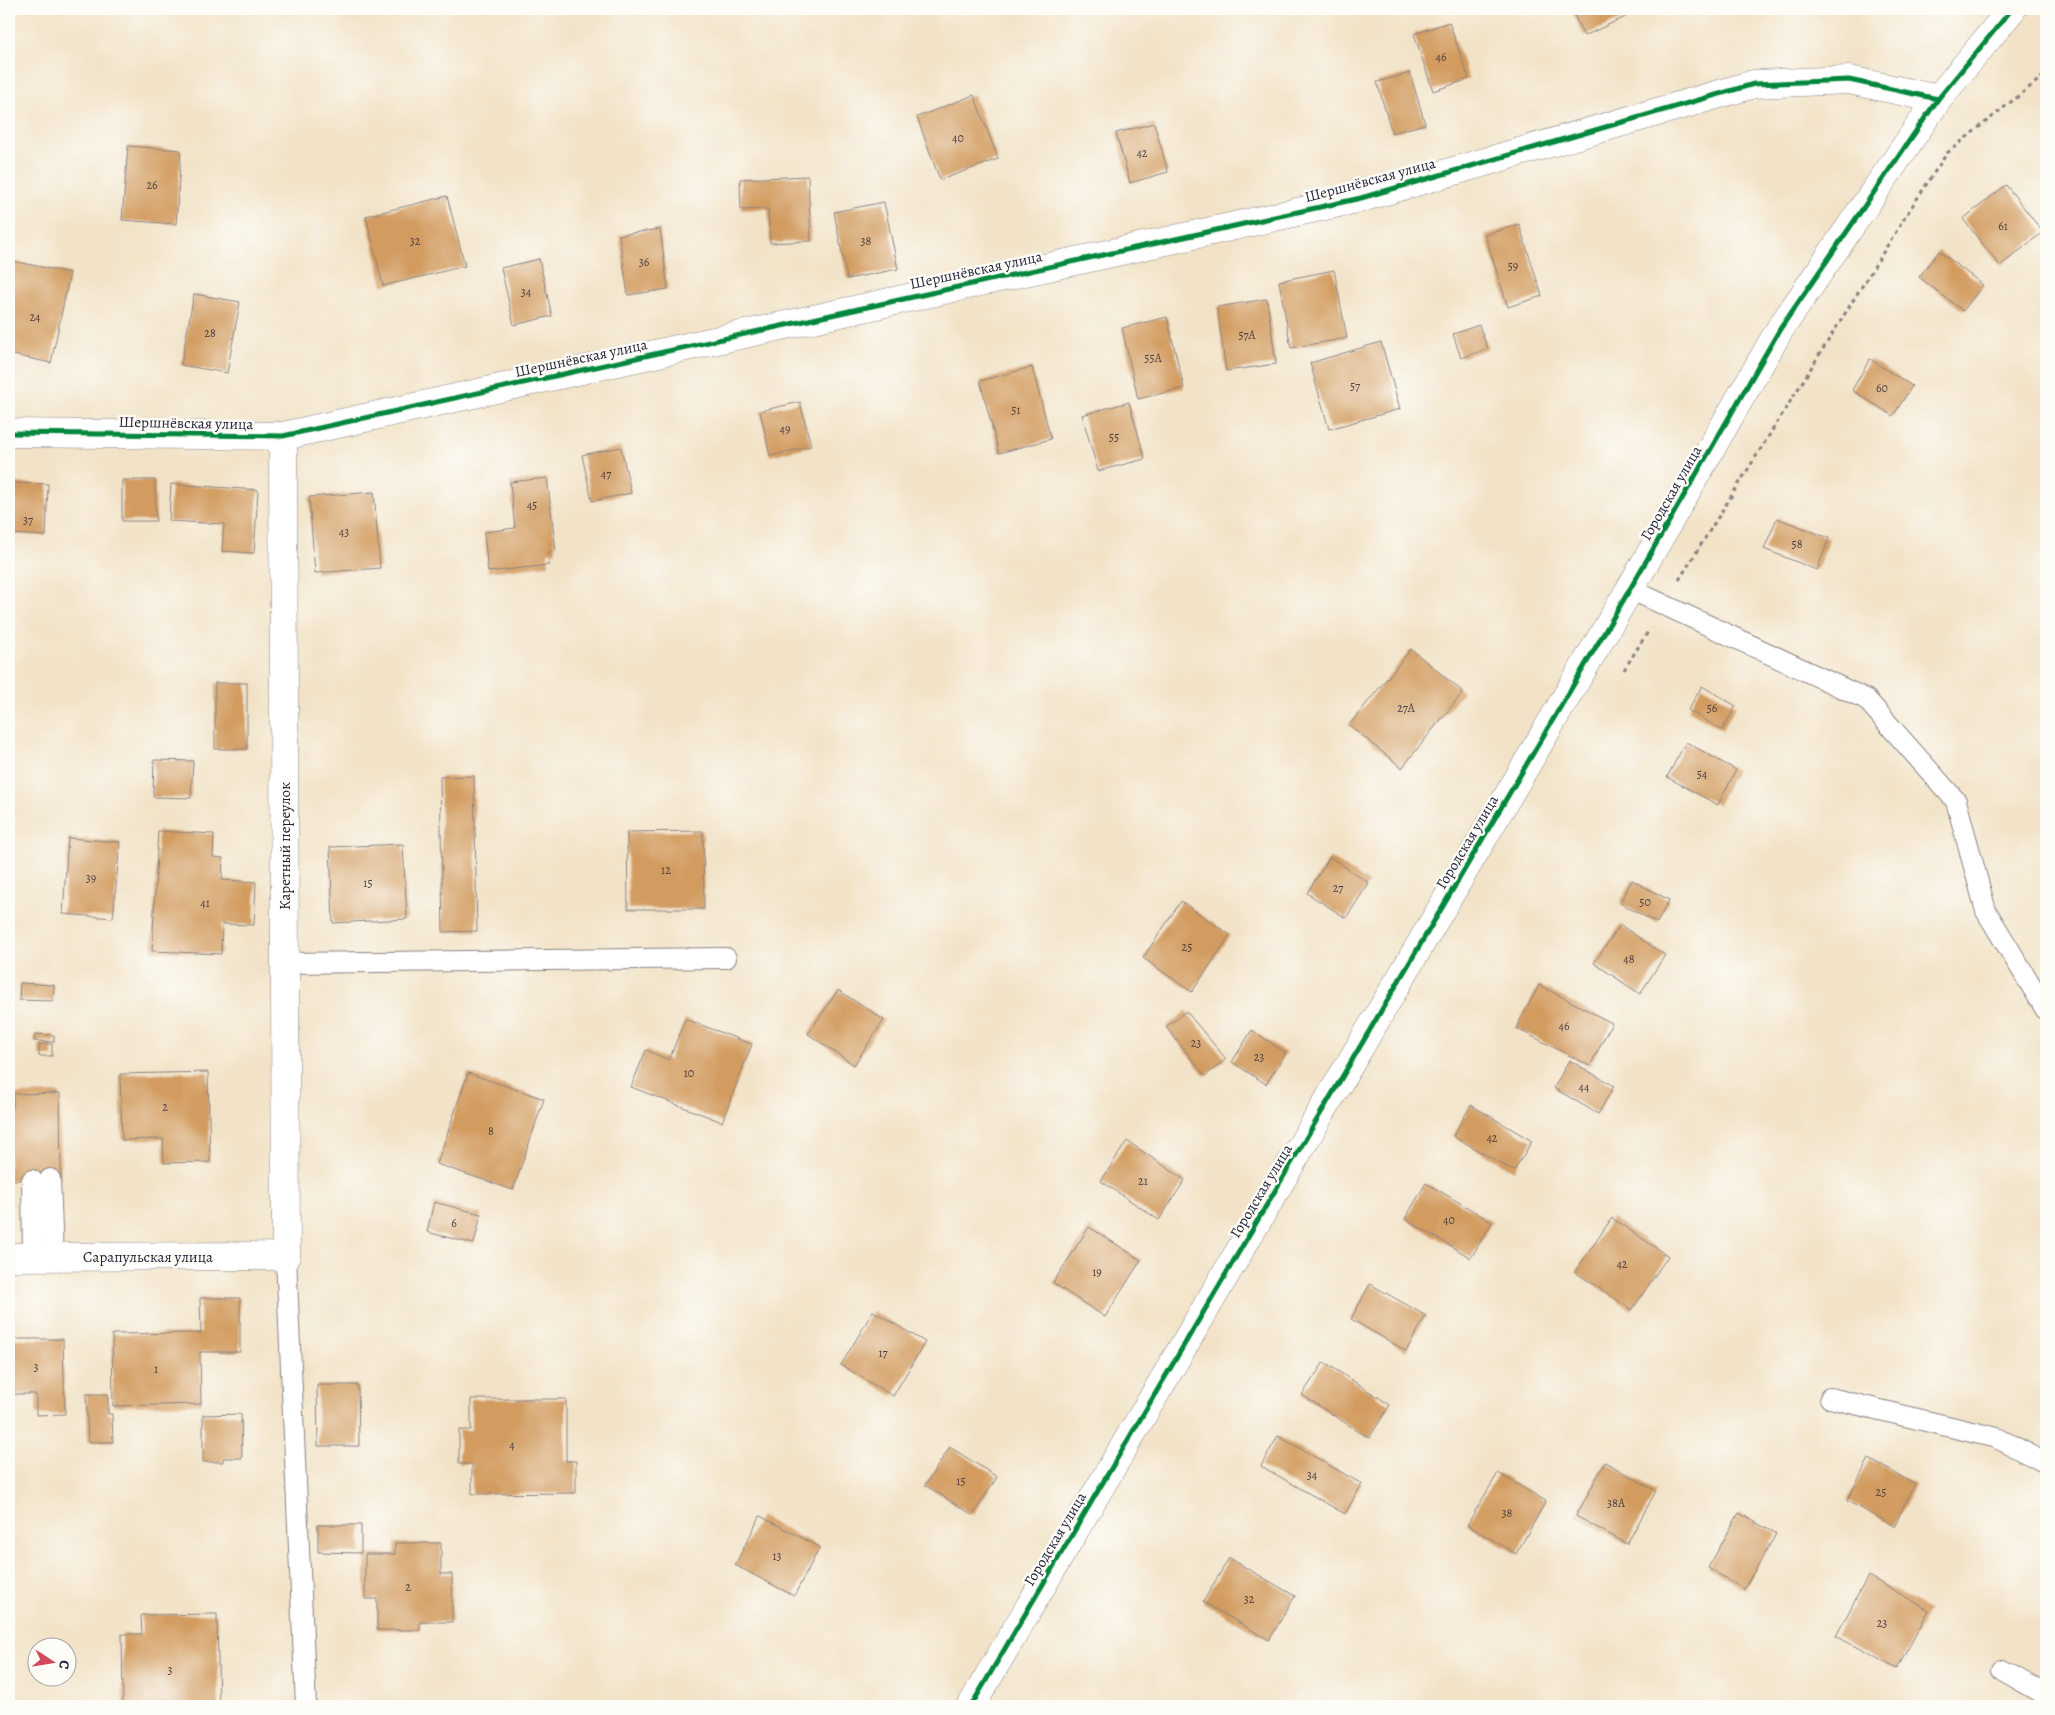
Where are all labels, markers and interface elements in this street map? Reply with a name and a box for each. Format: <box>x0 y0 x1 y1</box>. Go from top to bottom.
house number: 46 <box>1436 49 1447 65</box>
house number: 40 <box>952 130 964 146</box>
house number: 42 <box>1136 145 1148 161</box>
street label: Шершнёвская улица <box>1302 153 1438 207</box>
house number: 26 <box>146 177 158 193</box>
house number: 61 <box>1998 218 2008 234</box>
house number: 32 <box>410 233 421 249</box>
house number: 38 <box>861 233 872 249</box>
street label: Шершнёвская улица <box>908 246 1044 294</box>
house number: 36 <box>639 254 650 270</box>
house number: 59 <box>1508 258 1518 274</box>
house number: 34 <box>521 284 532 300</box>
house number: 24 <box>29 309 41 325</box>
house number: 28 <box>204 325 216 341</box>
house number: 57А <box>1238 327 1257 343</box>
street label: Шершнёвская улица <box>513 334 649 382</box>
house number: 55А <box>1144 350 1163 366</box>
house number: 57 <box>1350 378 1361 394</box>
house number: 60 <box>1876 380 1888 396</box>
house number: 51 <box>1011 402 1021 418</box>
street label: Шершнёвская улица <box>118 412 254 434</box>
house number: 49 <box>780 421 790 437</box>
house number: 55 <box>1109 429 1119 445</box>
street label: Городская улица <box>1636 442 1706 544</box>
house number: 47 <box>601 466 612 482</box>
house number: 45 <box>527 497 537 513</box>
house number: 37 <box>23 512 34 528</box>
house number: 43 <box>339 524 349 540</box>
house number: 58 <box>1792 536 1803 552</box>
house number: 27А <box>1397 700 1416 716</box>
house number: 56 <box>1707 700 1718 716</box>
house number: 54 <box>1697 766 1708 782</box>
street label: Каретный переулок <box>275 782 295 910</box>
street label: Городская улица <box>1431 791 1503 893</box>
house number: 12 <box>661 862 671 878</box>
house number: 39 <box>86 870 96 886</box>
house number: 15 <box>363 875 373 891</box>
house number: 27 <box>1333 880 1344 896</box>
house number: 50 <box>1639 894 1651 910</box>
house number: 41 <box>200 895 210 911</box>
house number: 25 <box>1182 939 1192 955</box>
house number: 48 <box>1623 951 1635 967</box>
house number: 46 <box>1559 1018 1570 1034</box>
house number: 23 <box>1191 1035 1201 1051</box>
house number: 23 <box>1254 1049 1264 1065</box>
house number: 10 <box>684 1065 694 1081</box>
house number: 44 <box>1579 1079 1590 1095</box>
house number: 2 <box>162 1099 168 1115</box>
house number: 8 <box>488 1123 494 1139</box>
house number: 42 <box>1486 1130 1498 1146</box>
street label: Городская улица <box>1225 1140 1297 1242</box>
house number: 21 <box>1138 1173 1148 1189</box>
house number: 40 <box>1443 1212 1455 1228</box>
house number: 6 <box>451 1215 457 1231</box>
street label: Сарапульская улица <box>83 1247 213 1267</box>
house number: 42 <box>1616 1256 1628 1272</box>
house number: 19 <box>1092 1264 1102 1280</box>
house number: 17 <box>878 1345 889 1361</box>
house number: 3 <box>34 1359 39 1375</box>
house number: 1 <box>154 1361 158 1377</box>
house number: 4 <box>509 1437 515 1453</box>
house number: 34 <box>1307 1467 1318 1483</box>
house number: 15 <box>956 1473 966 1489</box>
house number: 25 <box>1876 1484 1886 1500</box>
street label: Городская улица <box>1019 1488 1091 1590</box>
house number: 38А <box>1607 1495 1626 1511</box>
house number: 38 <box>1502 1505 1513 1521</box>
house number: 13 <box>772 1548 782 1564</box>
house number: 2 <box>405 1579 411 1595</box>
house number: 32 <box>1244 1591 1255 1607</box>
house number: 23 <box>1877 1615 1887 1631</box>
north arrow <box>28 1638 78 1688</box>
text: С <box>54 1658 74 1671</box>
house number: 3 <box>168 1662 173 1678</box>

